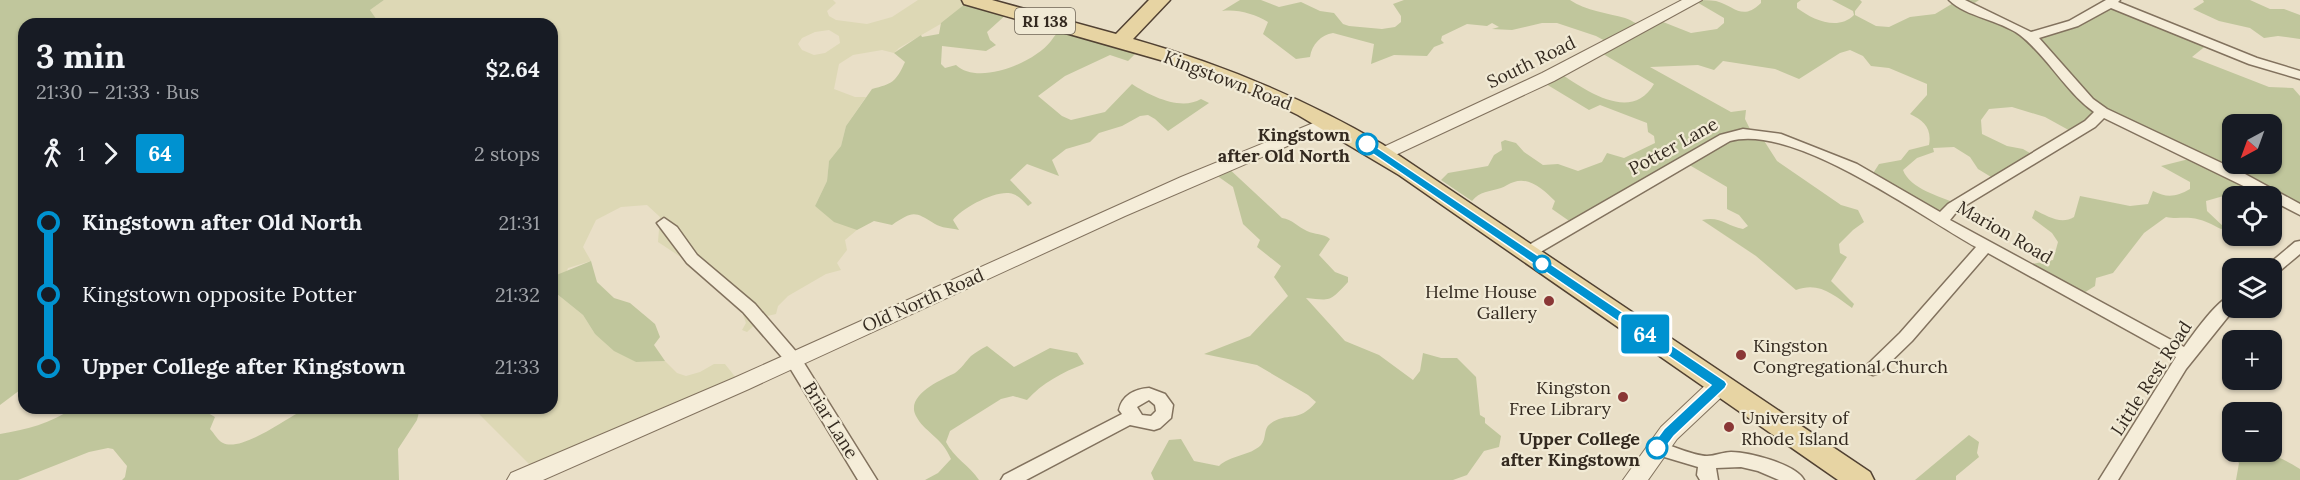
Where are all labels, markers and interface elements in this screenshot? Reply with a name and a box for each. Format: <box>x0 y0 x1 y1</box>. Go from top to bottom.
road number: RI 138 <box>1015 8 1075 34</box>
street label: South Road <box>1483 31 1579 93</box>
text: 3 min <box>36 35 125 77</box>
street label: Kingstown Road <box>1161 45 1296 115</box>
text: $2.64 <box>486 55 540 83</box>
text: 21:30 – 21:33 · Bus <box>36 79 199 104</box>
street label: Potter Lane <box>1624 112 1722 180</box>
north arrow <box>2222 114 2282 174</box>
map controls <box>2222 114 2282 462</box>
place label: Kingstown after Old North <box>1218 123 1351 167</box>
marker: Kingstown after Old North <box>1356 133 1378 155</box>
icon: walk <box>36 137 69 170</box>
icon: forward <box>94 137 127 170</box>
text: 64 <box>148 140 172 167</box>
text: 1 <box>78 141 85 166</box>
text: 2 stops <box>474 141 540 166</box>
button: locate <box>2222 186 2282 246</box>
street label: Marion Road <box>1953 195 2057 269</box>
text: Kingstown after Old North <box>82 208 362 236</box>
text: 21:31 <box>499 210 540 235</box>
unlabelled marker <box>1533 255 1551 273</box>
button: layers <box>2222 258 2282 318</box>
street label: Old North Road <box>859 263 988 337</box>
text: Kingstown opposite Potter <box>82 280 356 308</box>
place label: Helme House Gallery <box>1425 280 1537 324</box>
text: 21:32 <box>495 282 540 307</box>
marker: Helme House Gallery <box>1542 294 1556 308</box>
line badge: 64 <box>1618 314 1672 354</box>
street label: Little Rest Road <box>2105 316 2197 440</box>
text: 64 <box>1633 321 1657 348</box>
button: + <box>2222 330 2282 390</box>
place label: Kingston Congregational Church <box>1753 334 1948 378</box>
marker: Kingston Congregational Church <box>1734 348 1748 362</box>
text: Upper College after Kingstown <box>82 352 405 380</box>
text: 21:33 <box>495 354 540 379</box>
place label: Kingston Free Library <box>1509 376 1611 420</box>
street label: Briar Lane <box>798 377 864 463</box>
marker: Kingston Free Library <box>1616 390 1630 404</box>
button: − <box>2222 402 2282 462</box>
place label: University of Rhode Island <box>1741 406 1850 450</box>
marker: University of Rhode Island <box>1722 420 1736 434</box>
place label: Upper College after Kingstown <box>1501 427 1641 471</box>
marker: Upper College after Kingstown <box>1646 437 1668 459</box>

